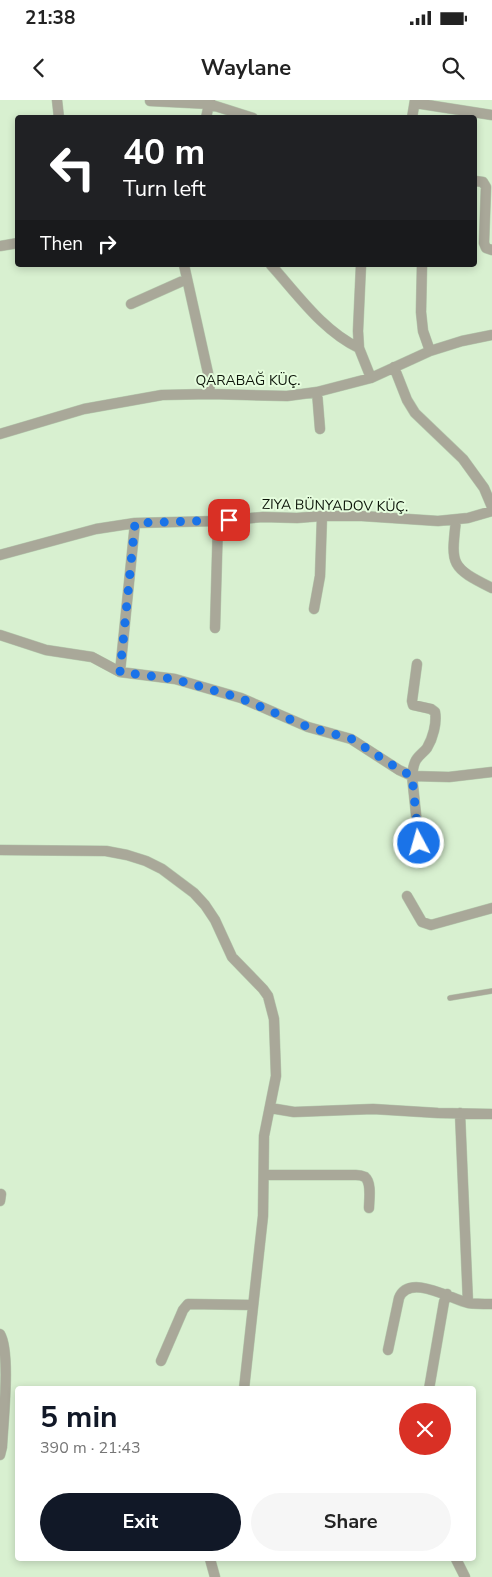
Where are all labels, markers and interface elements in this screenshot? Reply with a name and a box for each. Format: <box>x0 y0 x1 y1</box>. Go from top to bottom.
text: 21:38 <box>25 5 75 31</box>
text: Waylane <box>201 53 291 83</box>
icon: back <box>25 54 53 82</box>
icon: search <box>439 54 467 82</box>
text: 40 m <box>123 129 205 176</box>
icon: left <box>40 135 105 200</box>
text: Turn left <box>123 174 206 204</box>
icon: right <box>93 230 121 258</box>
text: Then <box>40 231 83 257</box>
street label: QARABAĞ KÜÇ. <box>196 371 300 390</box>
street label: ZIYA BÜNYADOV KÜÇ. <box>262 495 408 516</box>
pin <box>208 499 250 541</box>
icon: arrive <box>215 506 243 534</box>
position arrow <box>392 816 444 868</box>
text: 5 min <box>40 1397 118 1438</box>
button: close <box>399 1403 451 1455</box>
text: 390 m · 21:43 <box>40 1437 141 1459</box>
button: Exit <box>40 1493 241 1551</box>
button: Share <box>251 1493 451 1551</box>

